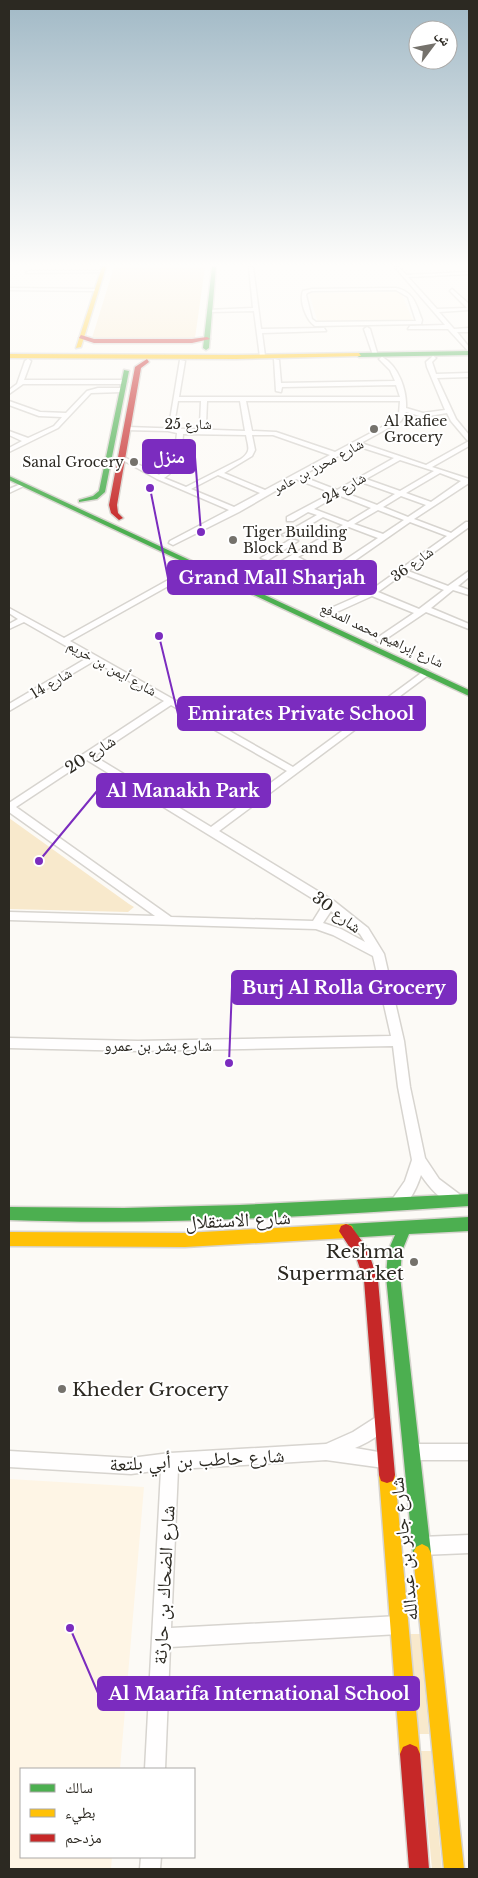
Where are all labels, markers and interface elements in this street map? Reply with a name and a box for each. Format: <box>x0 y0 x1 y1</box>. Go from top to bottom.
north arrow <box>408 20 458 70</box>
text: ش <box>432 27 456 49</box>
place label: Al Rafiee Grocery <box>383 412 447 446</box>
street label: شارع 25 <box>164 415 212 434</box>
marker: Al Rafiee Grocery <box>368 423 380 435</box>
street label: شارع محرز بن عامر <box>269 435 367 499</box>
callout: منزل <box>143 440 195 473</box>
text: منزل <box>153 446 185 468</box>
place label: Sanal Grocery <box>22 453 124 471</box>
marker: Sanal Grocery <box>128 456 140 468</box>
street label: شارع 24 <box>319 468 370 509</box>
place label: Tiger Building Block A and B <box>243 523 347 557</box>
marker: Tiger Building Block A and B <box>227 534 239 546</box>
street label: شارع 36 <box>387 543 437 586</box>
callout: Grand Mall Sharjah <box>168 561 376 594</box>
text: Grand Mall Sharjah <box>178 567 366 589</box>
street label: شارع إبراهيم محمد المدفع <box>317 599 446 672</box>
street label: شارع أيمن بن خريم <box>64 636 160 701</box>
street label: شارع 14 <box>27 664 75 703</box>
callout: Emirates Private School <box>178 697 425 730</box>
text: Emirates Private School <box>188 703 415 725</box>
street label: شارع 20 <box>61 730 120 779</box>
callout: Al Manakh Park <box>97 774 270 807</box>
text: Al Manakh Park <box>105 780 261 802</box>
street label: شارع 30 <box>308 887 365 938</box>
callout: Burj Al Rolla Grocery <box>232 971 456 1004</box>
text: Burj Al Rolla Grocery <box>242 977 446 999</box>
street label: شارع بشر بن عمرو <box>104 1035 212 1056</box>
street label: شارع الاستقلال <box>185 1206 291 1234</box>
place label: Reshma Supermarket <box>277 1240 405 1285</box>
marker: Reshma Supermarket <box>408 1256 420 1268</box>
place label: Kheder Grocery <box>72 1378 229 1401</box>
marker: Kheder Grocery <box>56 1383 68 1395</box>
street label: شارع حاطب بن أبي بلتعة <box>109 1444 285 1480</box>
street label: شارع جابر بن عبدالله <box>385 1476 423 1622</box>
street label: شارع الضحاك بن حارثة <box>148 1505 180 1665</box>
callout: Al Maarifa International School <box>98 1677 419 1710</box>
text: Al Maarifa International School <box>107 1683 410 1705</box>
legend <box>20 1768 195 1858</box>
text: سالك <box>65 1778 93 1797</box>
text: بطيء <box>65 1803 95 1825</box>
text: مزدحم <box>65 1828 102 1848</box>

